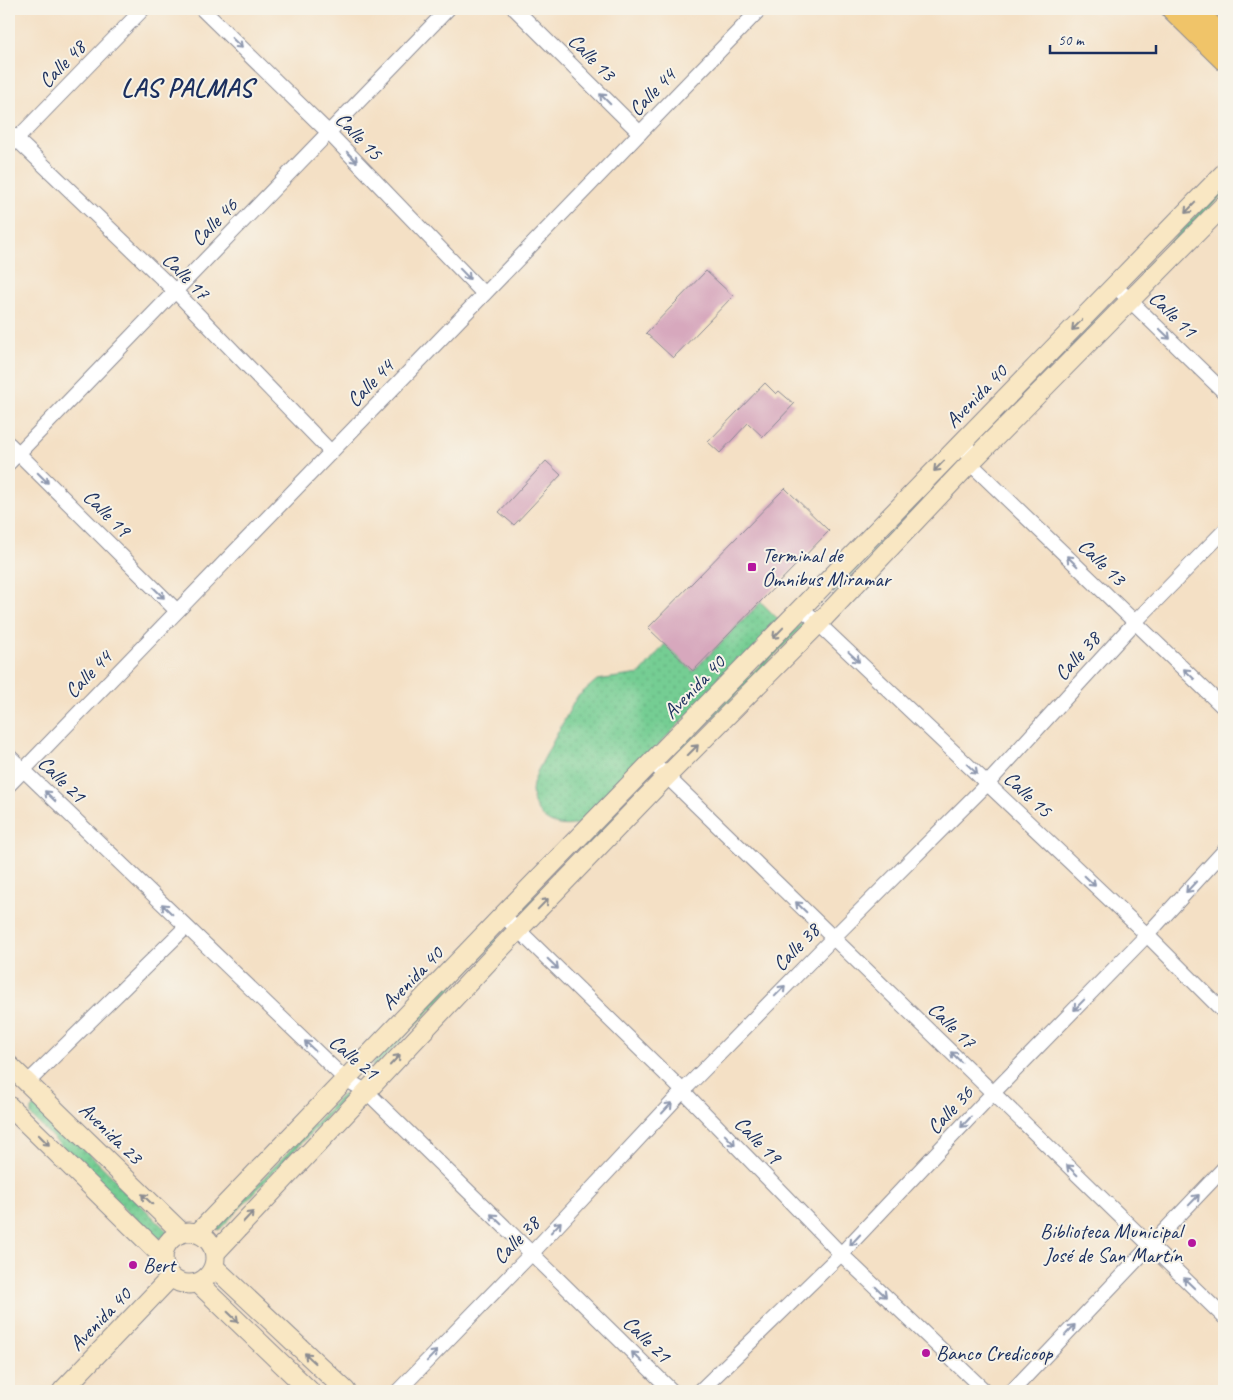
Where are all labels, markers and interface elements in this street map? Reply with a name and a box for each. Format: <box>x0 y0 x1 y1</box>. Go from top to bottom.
scale bar <box>1050 22 1157 54</box>
street label: Calle 13 <box>563 28 622 87</box>
text: 50 m <box>1058 31 1085 50</box>
street label: Calle 48 <box>33 33 93 94</box>
one-way arrow <box>230 37 243 49</box>
street label: Calle 44 <box>623 61 683 122</box>
district label: LAS PALMAS <box>121 71 258 104</box>
one-way arrow <box>599 93 611 105</box>
street label: Calle 15 <box>330 106 389 167</box>
one-way arrow <box>346 151 358 163</box>
street label: Calle 46 <box>185 192 244 252</box>
one-way arrow <box>1184 202 1196 214</box>
street label: Calle 17 <box>157 247 216 306</box>
one-way arrow <box>459 268 471 281</box>
street label: Calle 11 <box>1143 285 1204 344</box>
one-way arrow <box>1071 318 1083 331</box>
one-way arrow <box>1158 328 1171 340</box>
street label: Calle 44 <box>341 352 401 413</box>
street label: Avenida 40 <box>939 358 1014 433</box>
one-way arrow <box>933 460 945 472</box>
one-way arrow <box>37 472 50 484</box>
street label: Calle 19 <box>78 484 137 543</box>
street label: Calle 13 <box>1072 533 1133 592</box>
place label: Terminal de Ómnibus Miramar <box>762 542 893 592</box>
one-way arrow <box>1066 555 1078 567</box>
marker: Terminal de Ómnibus Miramar <box>746 561 758 573</box>
one-way arrow <box>152 586 164 598</box>
street label: Calle 38 <box>1048 624 1107 686</box>
one-way arrow <box>772 627 784 640</box>
street label: Calle 44 <box>59 643 119 704</box>
street label: Avenida 40 <box>657 649 732 724</box>
one-way arrow <box>848 651 860 663</box>
one-way arrow <box>1183 668 1195 680</box>
one-way arrow <box>687 744 699 756</box>
street label: Calle 21 <box>32 750 93 809</box>
one-way arrow <box>966 763 979 775</box>
street label: Calle 15 <box>998 765 1059 824</box>
one-way arrow <box>44 790 57 802</box>
one-way arrow <box>1084 875 1096 887</box>
one-way arrow <box>1185 881 1197 894</box>
one-way arrow <box>537 898 549 910</box>
one-way arrow <box>796 902 808 914</box>
one-way arrow <box>161 903 174 915</box>
street label: Calle 38 <box>767 916 827 977</box>
street label: Avenida 40 <box>375 940 450 1015</box>
one-way arrow <box>546 958 559 970</box>
one-way arrow <box>774 985 787 997</box>
street label: Calle 17 <box>922 996 983 1055</box>
one-way arrow <box>1073 998 1085 1011</box>
street label: Calle 21 <box>324 1029 385 1086</box>
one-way arrow <box>303 1040 316 1052</box>
one-way arrow <box>949 1051 962 1063</box>
one-way arrow <box>389 1054 401 1066</box>
street label: Calle 36 <box>921 1080 979 1140</box>
street label: Avenida 23 <box>74 1096 149 1171</box>
one-way arrow <box>661 1101 673 1114</box>
street label: Calle 19 <box>729 1110 788 1171</box>
one-way arrow <box>960 1115 972 1128</box>
one-way arrow <box>37 1134 50 1146</box>
one-way arrow <box>724 1134 736 1146</box>
one-way arrow <box>1066 1164 1079 1176</box>
one-way arrow <box>141 1193 153 1205</box>
one-way arrow <box>1187 1194 1200 1206</box>
street label: Calle 38 <box>487 1209 547 1270</box>
one-way arrow <box>242 1211 254 1223</box>
one-way arrow <box>490 1213 502 1225</box>
place label: Biblioteca Municipal José de San Martín <box>1040 1218 1185 1268</box>
one-way arrow <box>550 1220 562 1233</box>
one-way arrow <box>849 1233 861 1246</box>
marker: Biblioteca Municipal José de San Martín <box>1186 1237 1198 1249</box>
place label: Bert <box>143 1252 177 1278</box>
marker: Bert <box>127 1259 139 1271</box>
one-way arrow <box>1183 1277 1196 1289</box>
street label: Avenida 40 <box>63 1281 138 1356</box>
one-way arrow <box>875 1286 887 1298</box>
street label: Calle 21 <box>617 1310 678 1369</box>
one-way arrow <box>227 1311 239 1323</box>
one-way arrow <box>1064 1324 1076 1337</box>
place label: Banco Credicoop <box>936 1340 1054 1366</box>
marker: Banco Credicoop <box>920 1347 932 1359</box>
one-way arrow <box>425 1351 437 1363</box>
one-way arrow <box>630 1351 643 1363</box>
one-way arrow <box>304 1352 317 1364</box>

